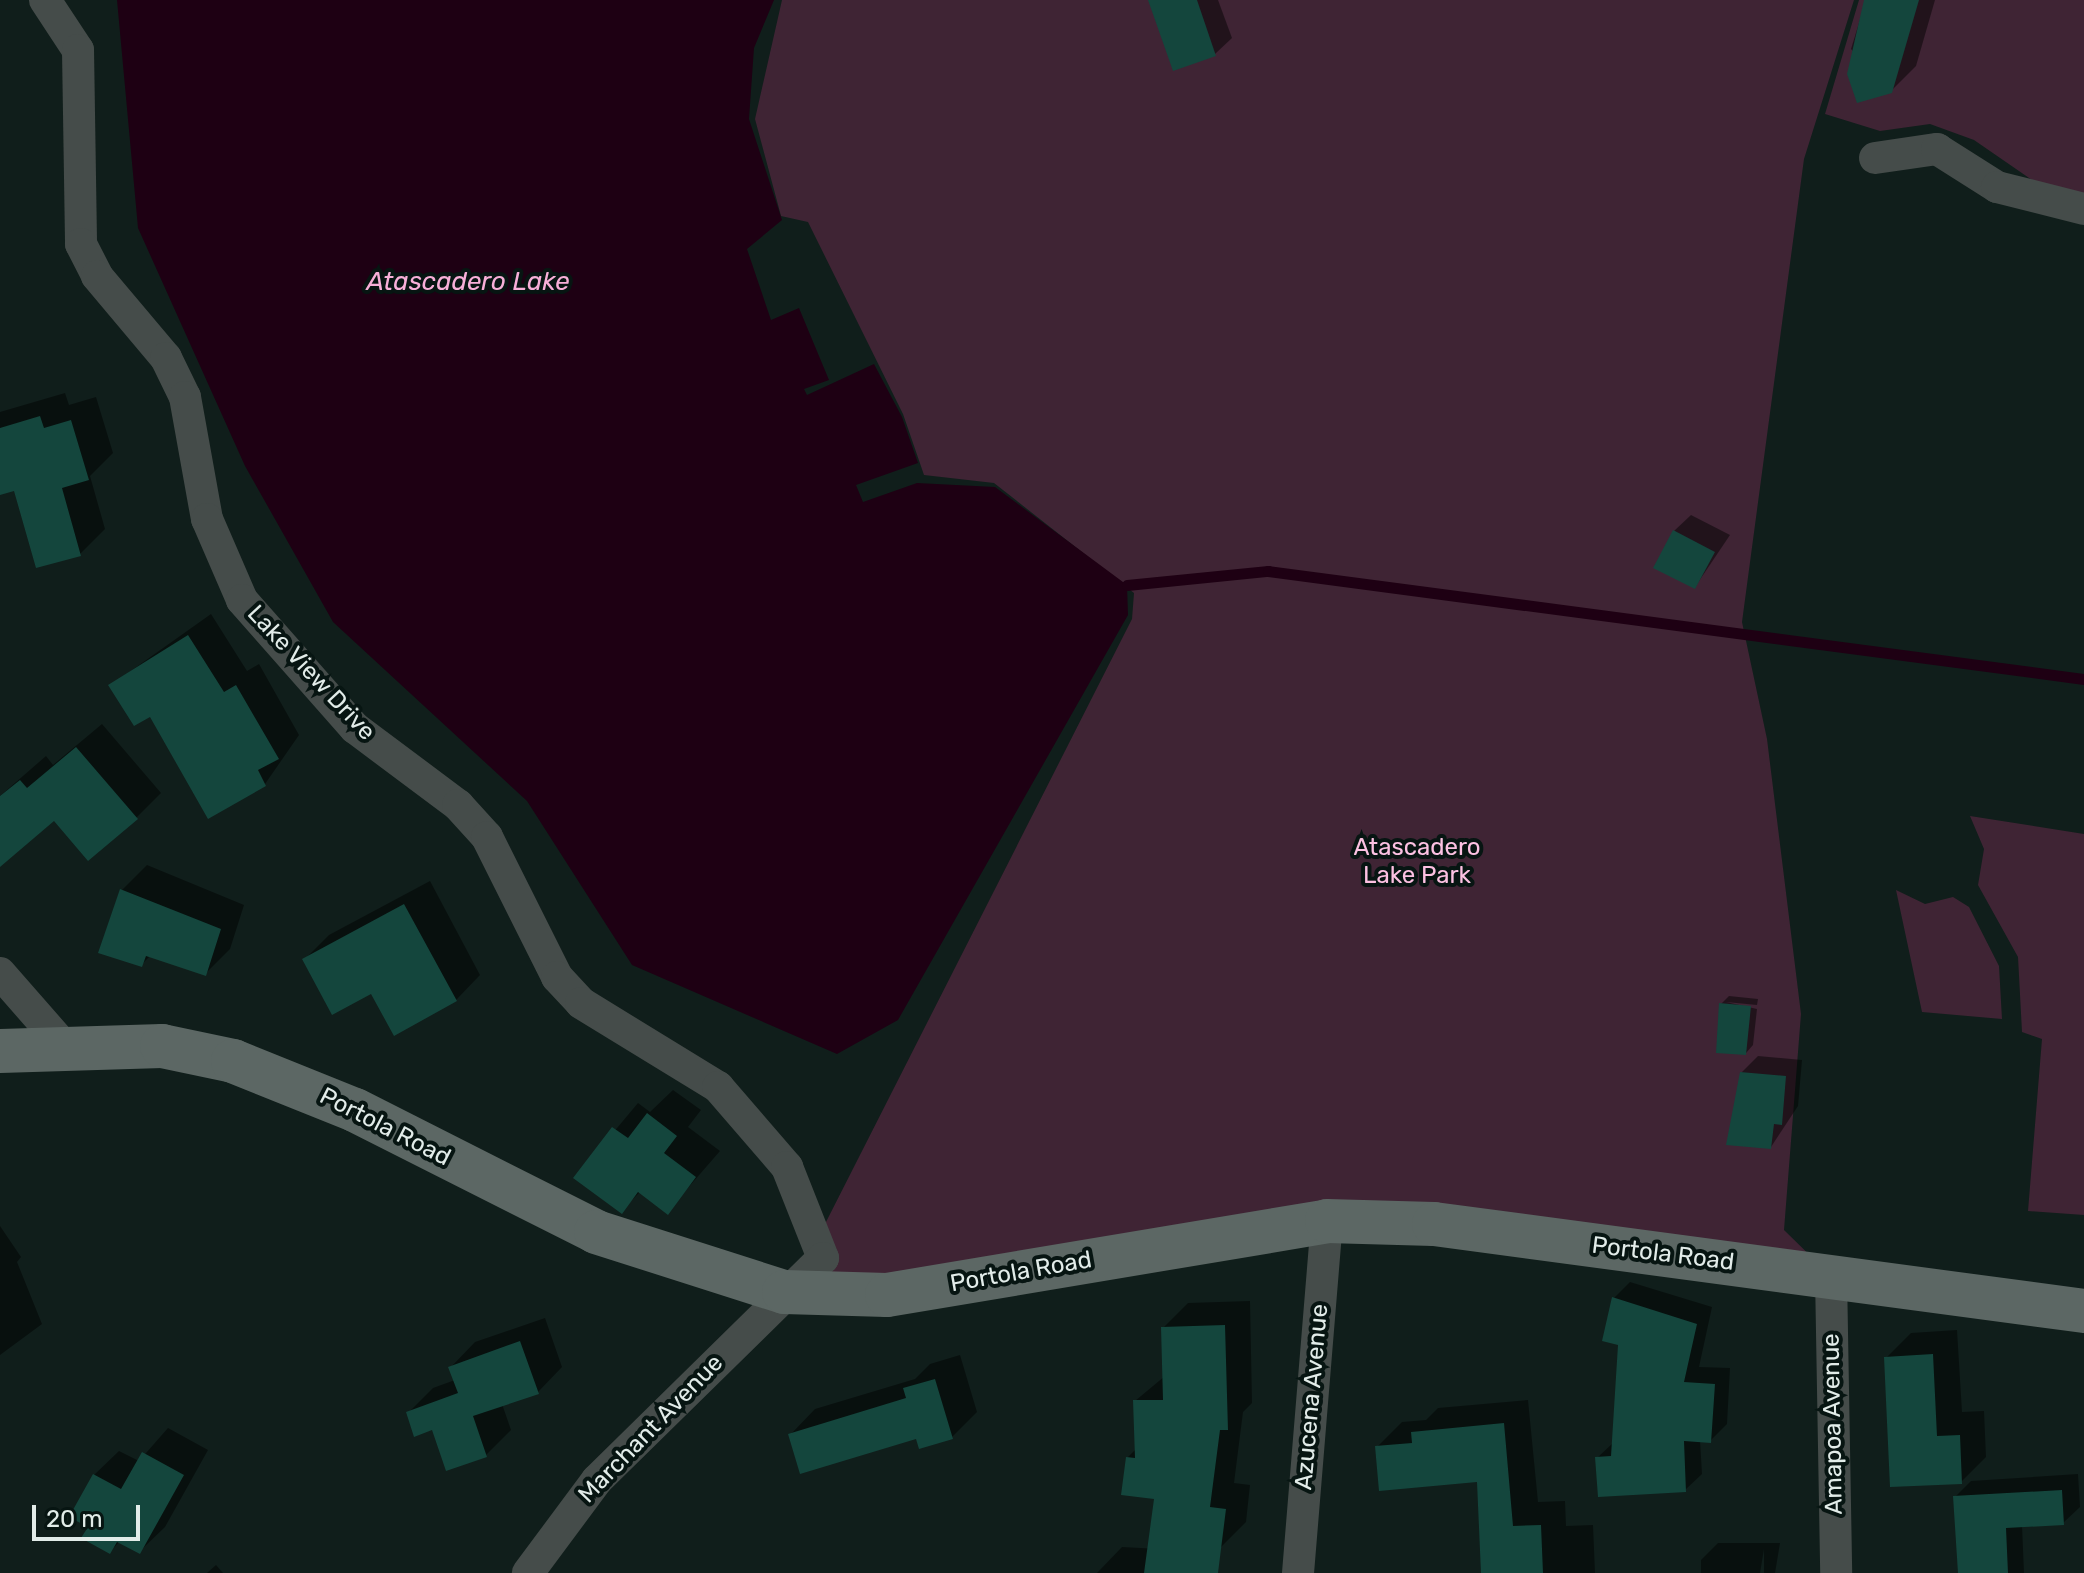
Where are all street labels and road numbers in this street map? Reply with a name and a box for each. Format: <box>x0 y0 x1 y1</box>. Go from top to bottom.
street label: Lake View Drive <box>241 599 381 747</box>
street label: Portola Road <box>315 1082 455 1172</box>
street label: Portola Road <box>1590 1231 1736 1277</box>
street label: Portola Road <box>948 1245 1094 1299</box>
street label: Azucena Avenue <box>1289 1303 1335 1491</box>
street label: Amapoa Avenue <box>1817 1333 1849 1515</box>
street label: Marchant Avenue <box>573 1349 729 1509</box>

